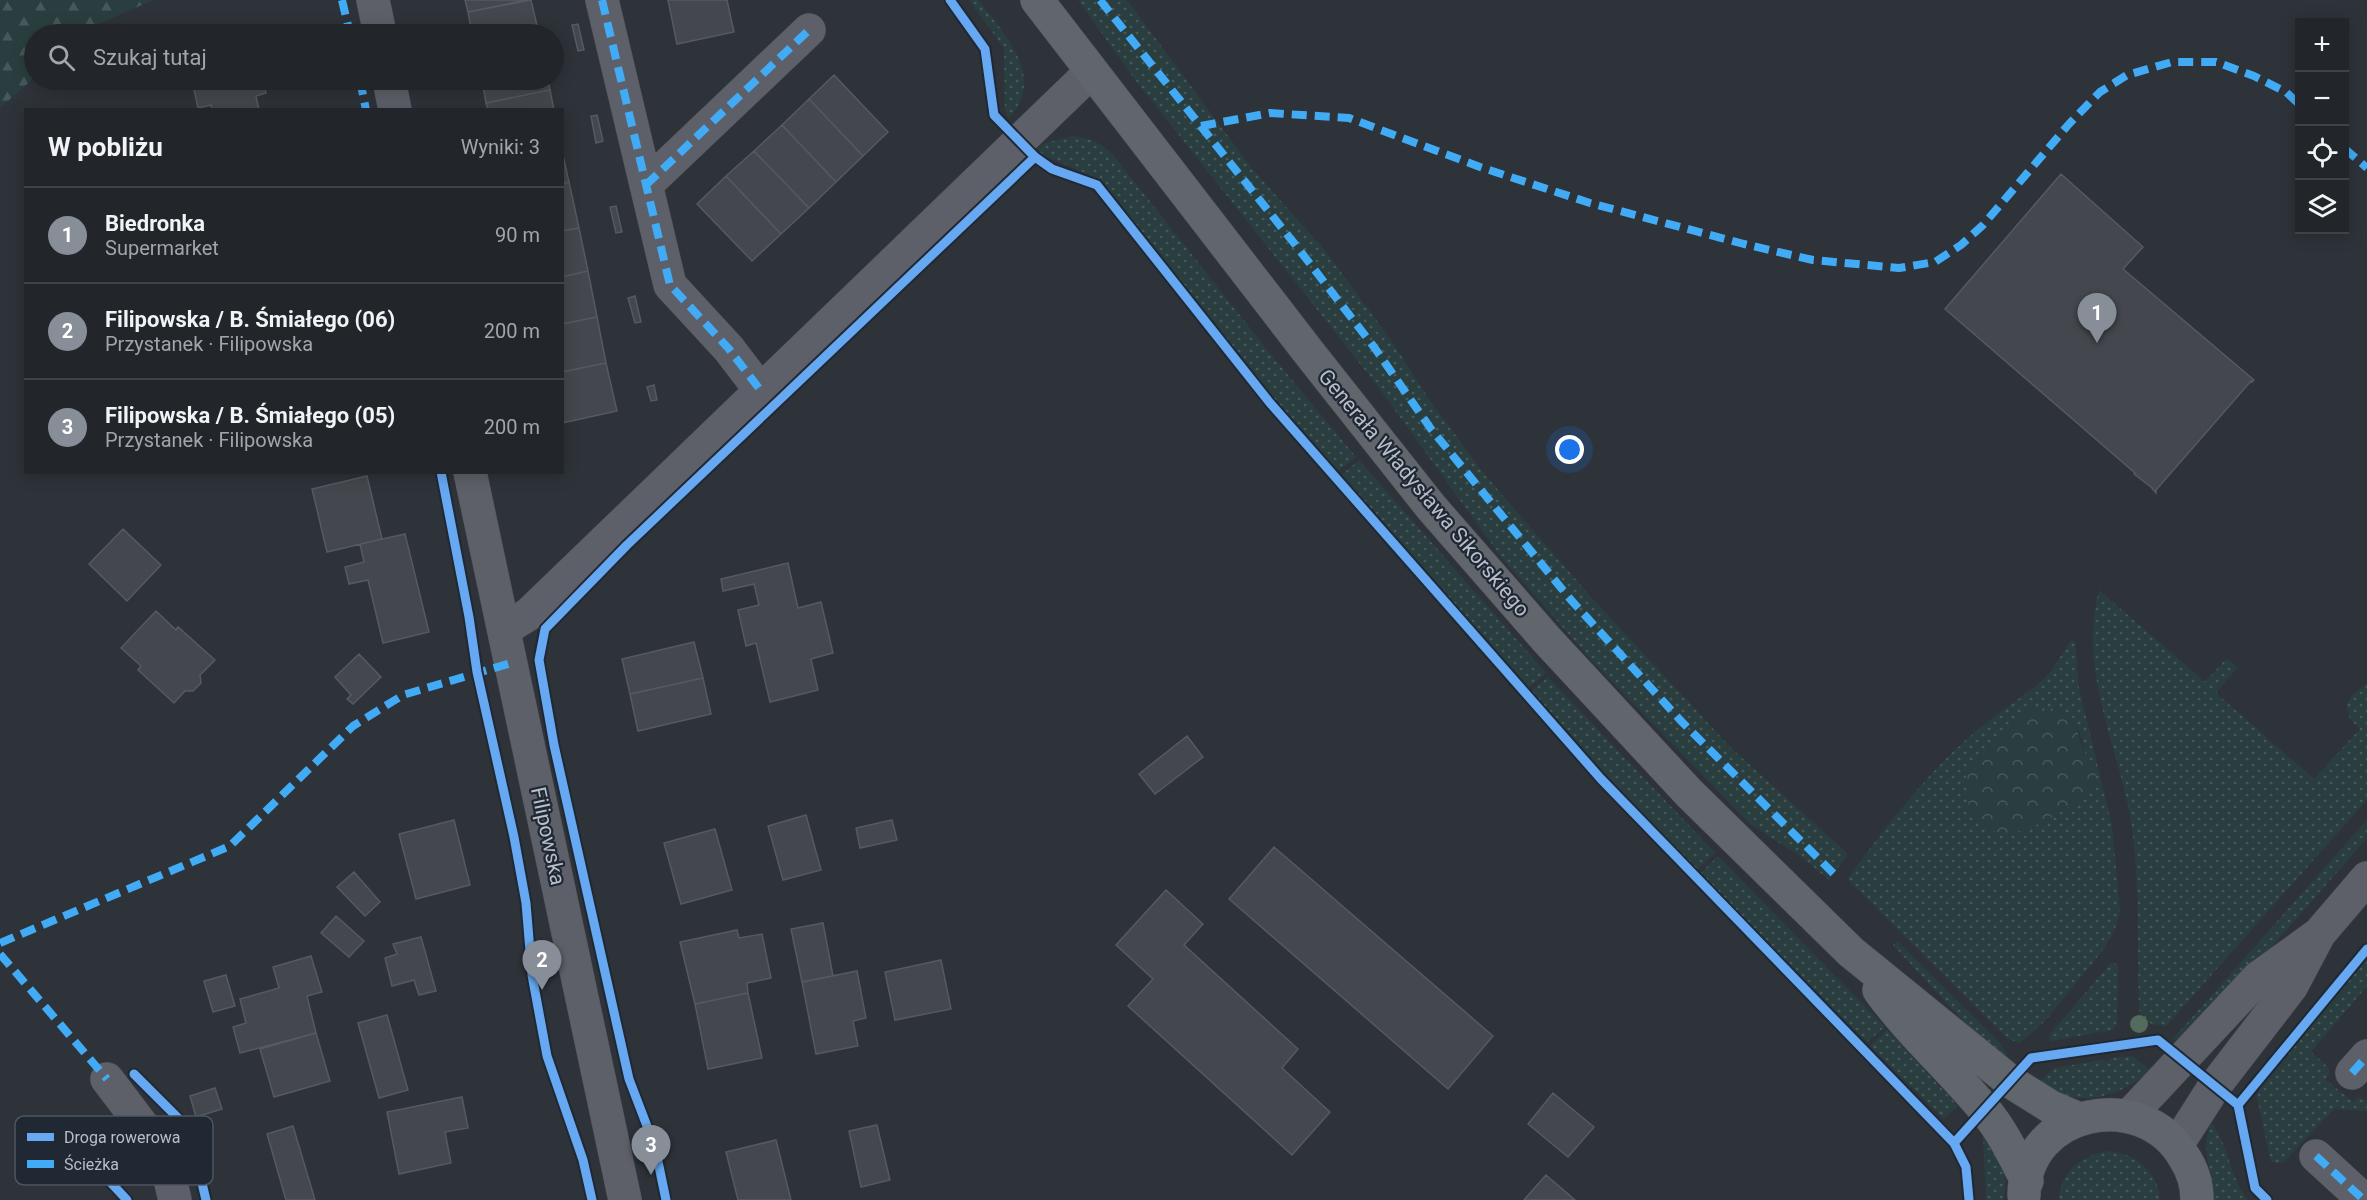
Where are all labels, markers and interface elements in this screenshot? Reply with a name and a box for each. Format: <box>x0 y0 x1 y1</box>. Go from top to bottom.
map controls <box>2295 18 2349 234</box>
button: + <box>2295 18 2349 72</box>
search box <box>24 24 564 90</box>
icon: search <box>45 41 78 74</box>
text: Szukaj tutaj <box>93 45 207 70</box>
button: − <box>2295 72 2349 126</box>
button: locate <box>2295 126 2349 180</box>
text: W pobliżu <box>48 132 163 162</box>
text: Wyniki: 3 <box>461 135 540 159</box>
button: layers <box>2295 180 2349 234</box>
text: Biedronka <box>105 211 205 236</box>
text: 1 <box>62 223 73 247</box>
text: 90 m <box>495 223 540 247</box>
text: Supermarket <box>105 236 219 260</box>
pin: 1 <box>2078 294 2116 343</box>
text: Filipowska / B. Śmiałego (06) <box>105 307 395 332</box>
text: 2 <box>62 319 73 343</box>
text: 200 m <box>484 319 540 343</box>
text: Przystanek · Filipowska <box>105 332 313 356</box>
street label: Generała Władysława Sikorskiego <box>1313 365 1535 621</box>
text: Filipowska / B. Śmiałego (05) <box>105 403 395 428</box>
text: 3 <box>62 415 73 439</box>
text: 200 m <box>484 415 540 439</box>
text: Przystanek · Filipowska <box>105 428 313 452</box>
your location <box>1555 435 1584 464</box>
street label: Filipowska <box>526 785 570 887</box>
pin: 2 <box>522 940 562 990</box>
legend <box>15 1116 213 1185</box>
pin: 3 <box>632 1126 670 1175</box>
text: Droga rowerowa <box>64 1128 181 1147</box>
text: Ścieżka <box>64 1154 119 1174</box>

